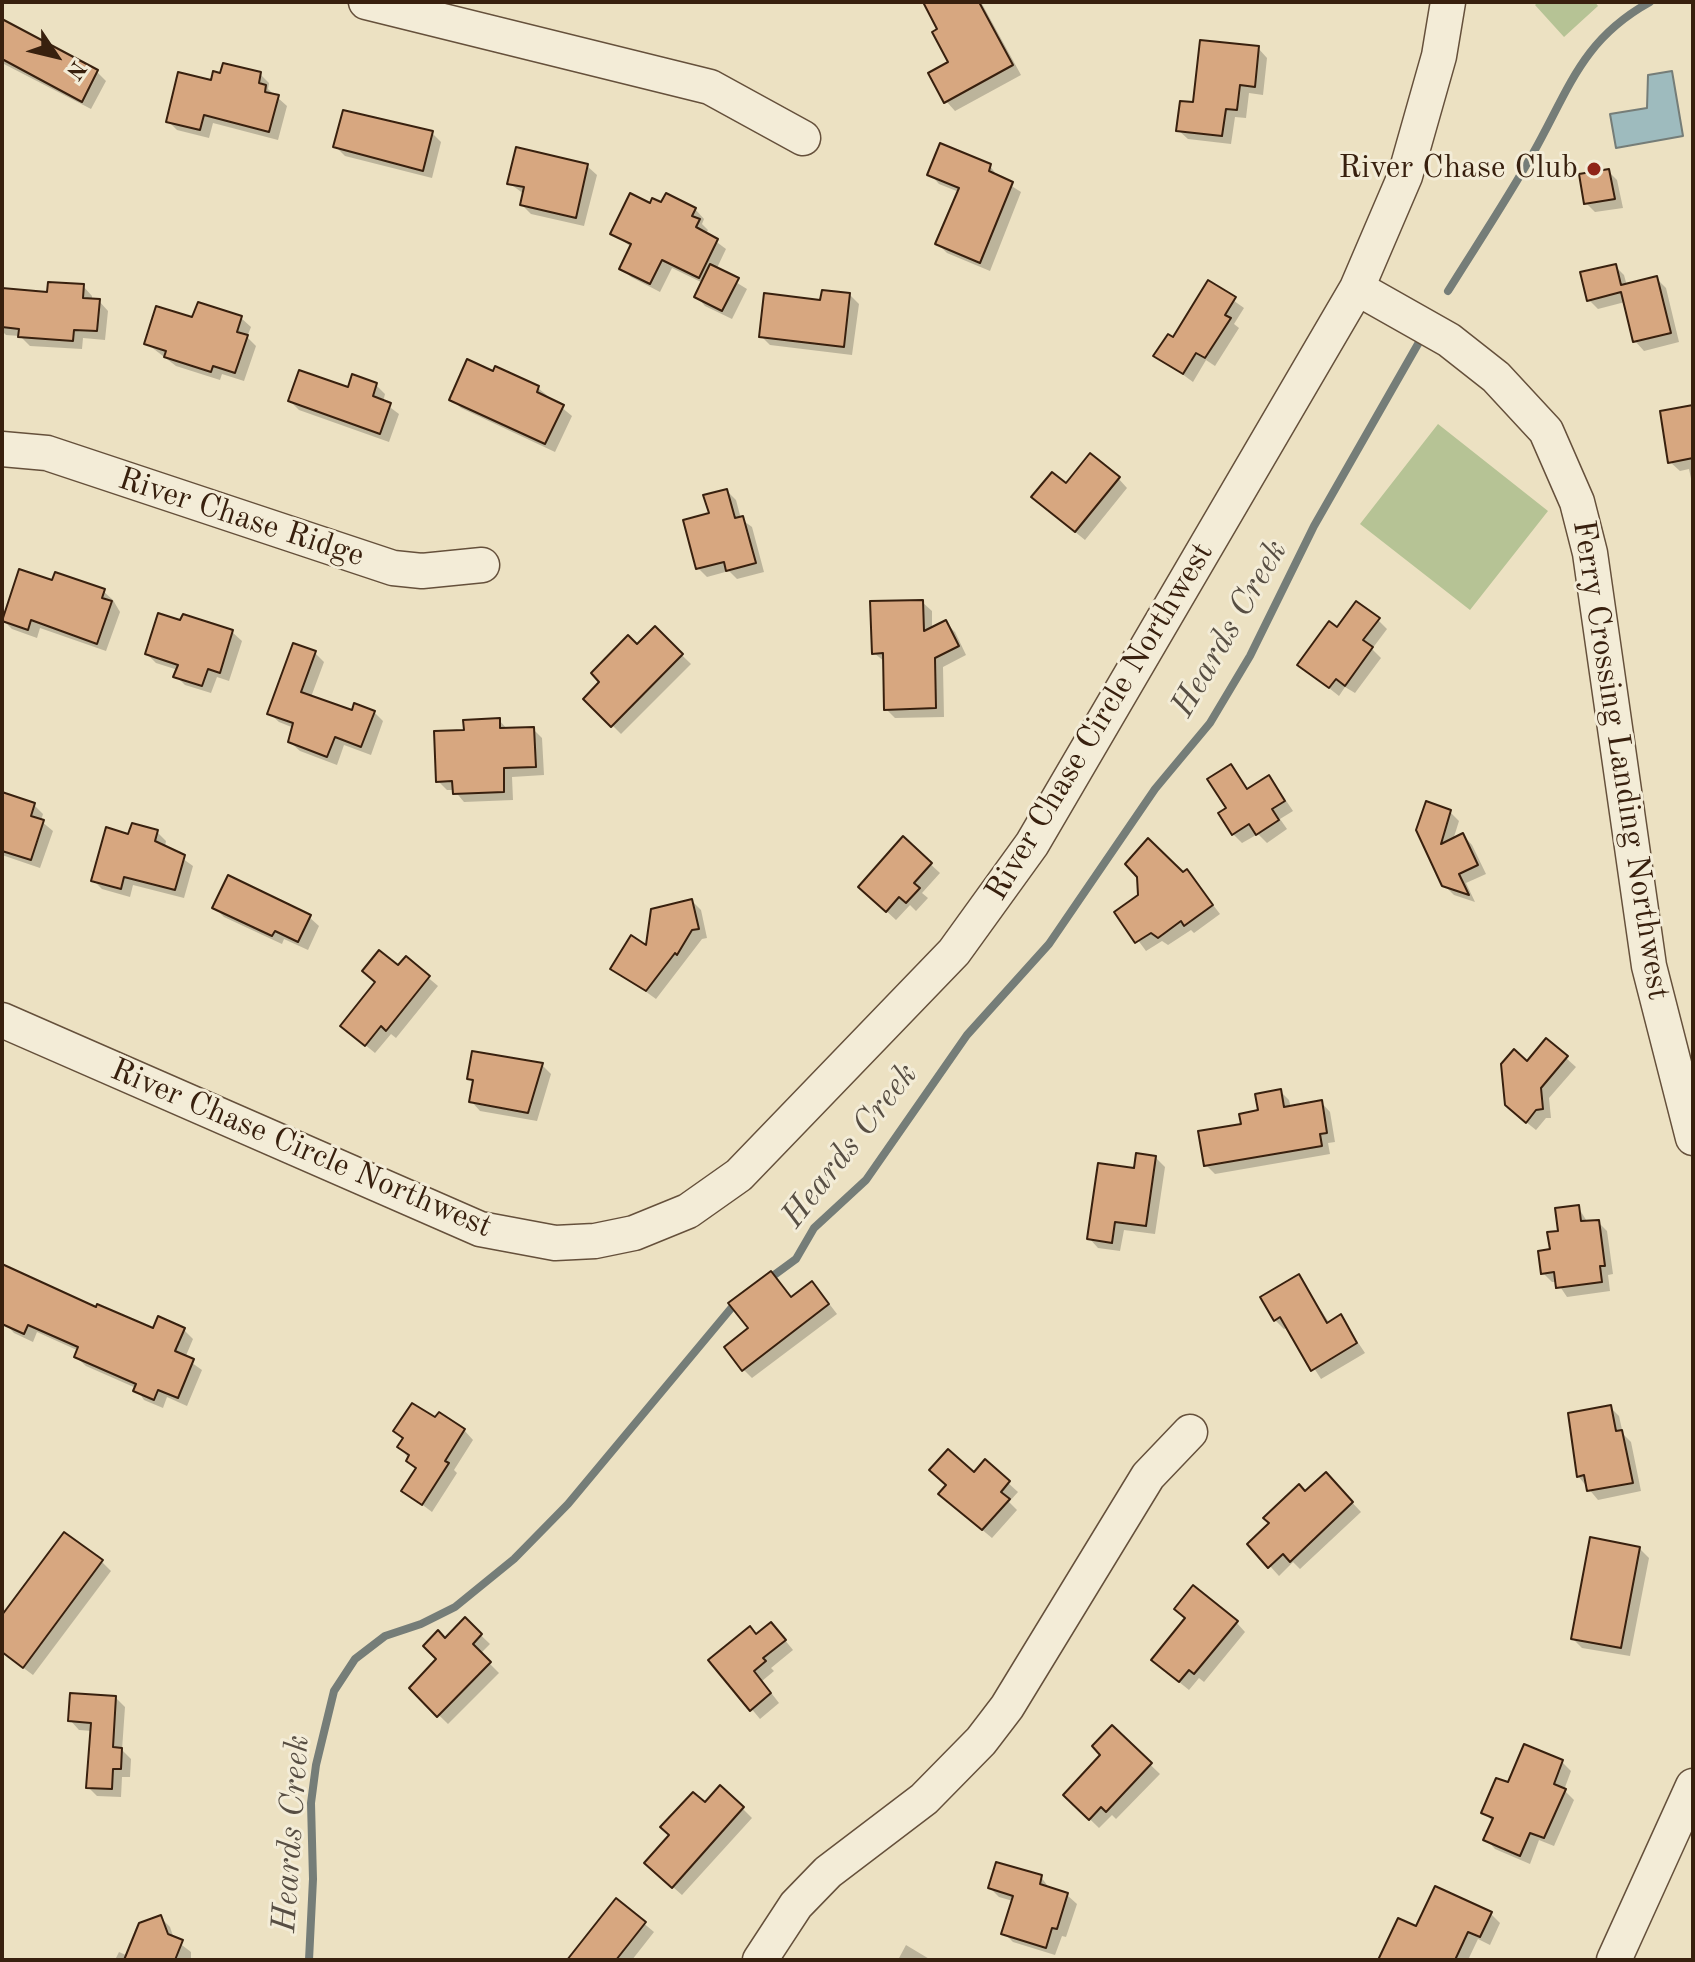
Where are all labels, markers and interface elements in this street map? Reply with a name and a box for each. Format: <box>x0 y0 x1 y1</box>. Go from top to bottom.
north arrow <box>16 16 96 96</box>
text: N <box>62 57 89 83</box>
place label: River Chase Club <box>1338 150 1578 188</box>
marker: River Chase Club <box>1585 160 1603 178</box>
street label: River Chase Ridge <box>113 460 369 576</box>
street label: Ferry Crossing Landing Northwest <box>1563 517 1677 1003</box>
water label: Heards Creek <box>1163 533 1297 725</box>
street label: River Chase Circle Northwest <box>978 536 1222 908</box>
street label: River Chase Circle Northwest <box>104 1051 498 1247</box>
water label: Heards Creek <box>773 1056 927 1236</box>
water label: Heards Creek <box>265 1734 319 1934</box>

